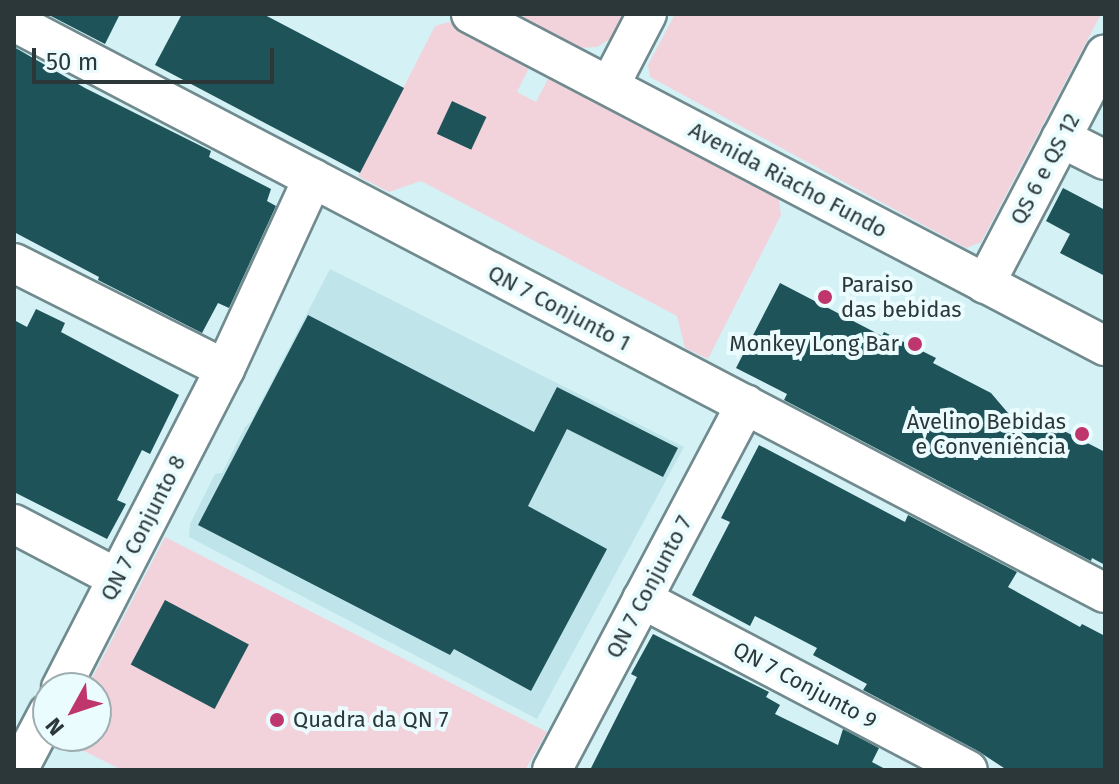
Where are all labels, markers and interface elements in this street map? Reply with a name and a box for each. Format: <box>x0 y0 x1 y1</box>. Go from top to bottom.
scale bar <box>36 32 278 82</box>
text: 50 m <box>46 48 98 76</box>
street label: QS 6 e QS 12 <box>1005 109 1085 229</box>
street label: Avenida Riacho Fundo <box>684 117 892 243</box>
street label: QN 7 Conjunto 1 <box>484 260 634 356</box>
place label: Paraiso das bebidas <box>841 271 962 322</box>
marker: Paraiso das bebidas <box>816 288 834 306</box>
place label: Monkey Long Bar <box>729 331 899 357</box>
marker: Monkey Long Bar <box>906 335 924 353</box>
place label: Avelino Bebidas e Conveniência <box>907 408 1066 460</box>
marker: Avelino Bebidas e Conveniência <box>1073 425 1091 443</box>
street label: QN 7 Conjunto 8 <box>95 451 191 605</box>
street label: QN 7 Conjunto 7 <box>600 511 698 663</box>
street label: QN 7 Conjunto 9 <box>729 636 881 734</box>
north arrow <box>32 672 112 752</box>
place label: Quadra da QN 7 <box>293 707 448 733</box>
marker: Quadra da QN 7 <box>268 711 286 729</box>
text: N <box>40 712 70 741</box>

